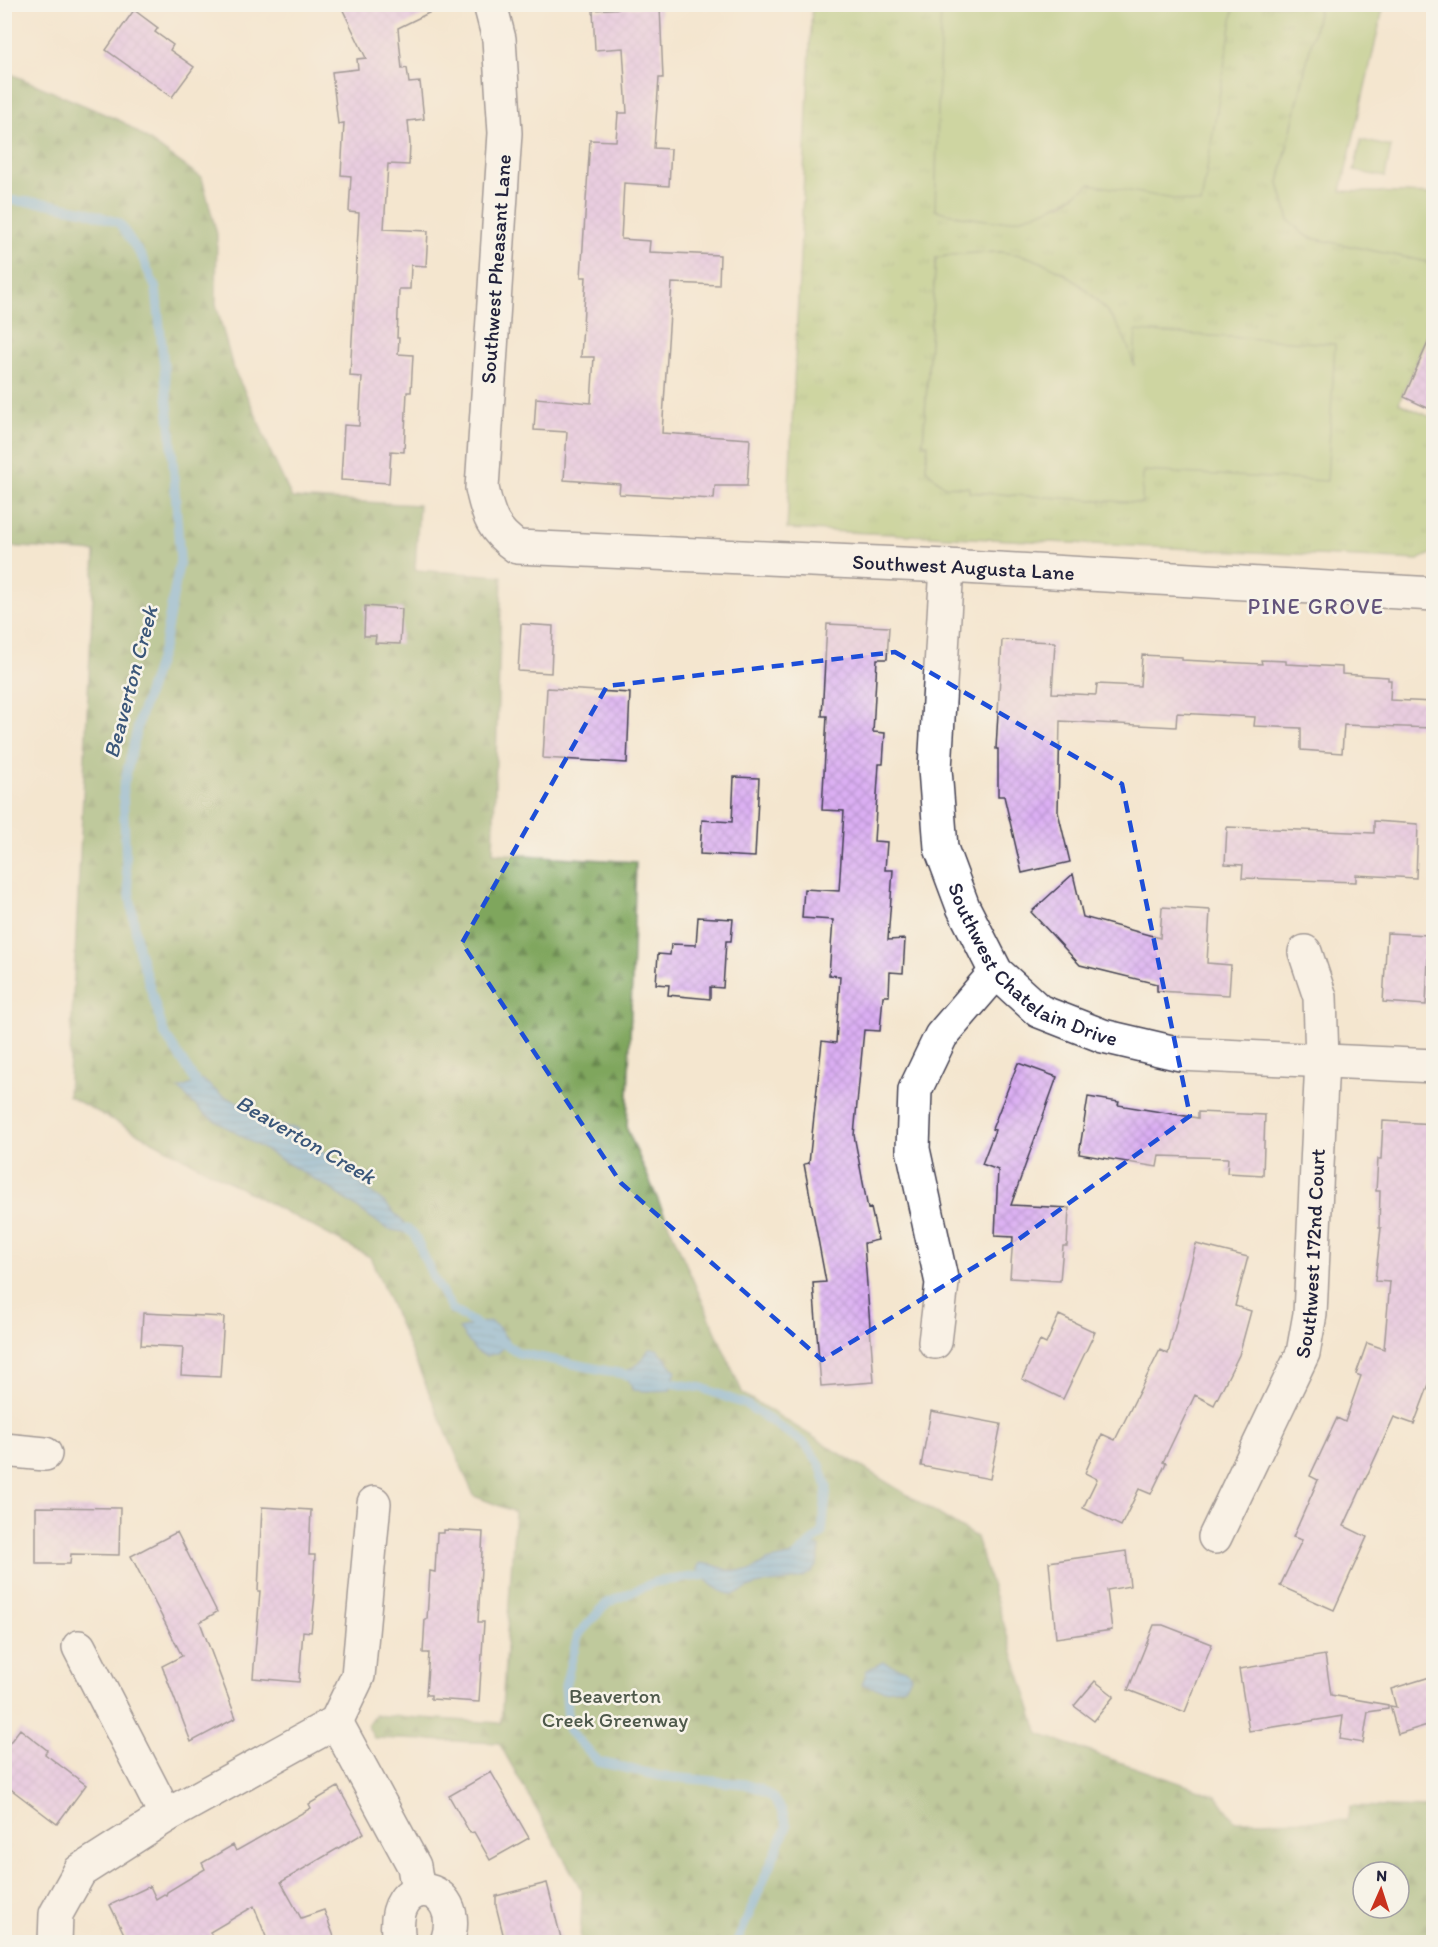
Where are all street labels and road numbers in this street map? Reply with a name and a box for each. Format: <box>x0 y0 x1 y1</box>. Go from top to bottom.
street label: Southwest Pheasant Lane <box>475 153 516 385</box>
street label: Southwest Augusta Lane <box>852 549 1075 585</box>
street label: Southwest Chatelain Drive <box>943 879 1120 1051</box>
street label: Southwest 172nd Court <box>1289 1148 1330 1360</box>

